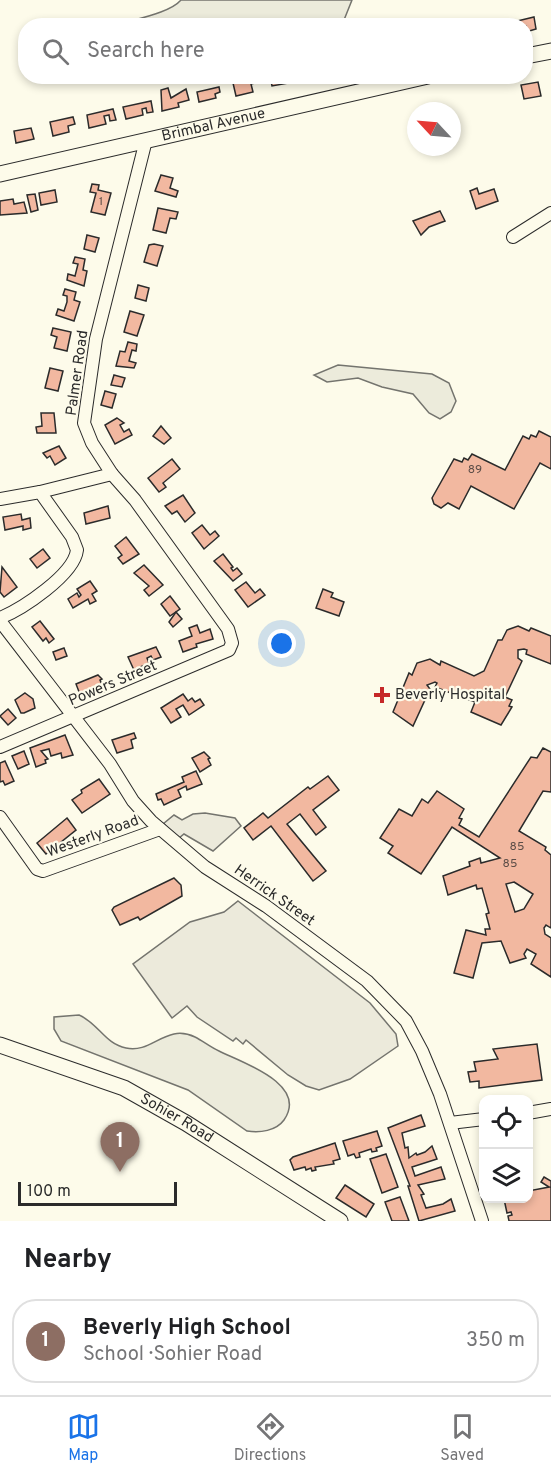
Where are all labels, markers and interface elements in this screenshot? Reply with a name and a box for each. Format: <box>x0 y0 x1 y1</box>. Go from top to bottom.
search box <box>18 18 533 84</box>
icon: search <box>39 35 72 68</box>
text: Search here <box>87 38 205 65</box>
north arrow <box>407 102 461 156</box>
street label: Brimbal Avenue <box>160 104 267 146</box>
house number: 1 <box>99 194 103 210</box>
street label: Palmer Road <box>63 329 93 417</box>
house number: 89 <box>468 462 482 478</box>
your location <box>267 629 296 658</box>
street label: Powers Street <box>66 657 160 711</box>
marker: Beverly Hospital <box>373 686 391 704</box>
place label: Beverly Hospital <box>395 686 505 705</box>
street label: Westerly Road <box>44 812 142 862</box>
house number: 85 <box>510 839 524 855</box>
house number: 85 <box>503 856 517 872</box>
street label: Herrick Street <box>230 861 318 931</box>
street label: Sohier Road <box>137 1090 217 1147</box>
map controls <box>479 1095 533 1203</box>
button: locate <box>479 1095 533 1149</box>
pin: 1 <box>100 1122 140 1172</box>
button: layers <box>479 1149 533 1203</box>
scale bar <box>18 1179 177 1206</box>
text: 100 m <box>27 1182 71 1202</box>
text: Nearby <box>24 1244 112 1277</box>
text: Beverly High School <box>83 1315 291 1342</box>
text: 1 <box>42 1328 50 1354</box>
text: 350 m <box>466 1328 525 1354</box>
text: School · Sohier Road <box>83 1342 262 1368</box>
tab: Map <box>67 1410 100 1466</box>
tab: Directions <box>234 1410 306 1466</box>
tab: Saved <box>440 1410 484 1466</box>

